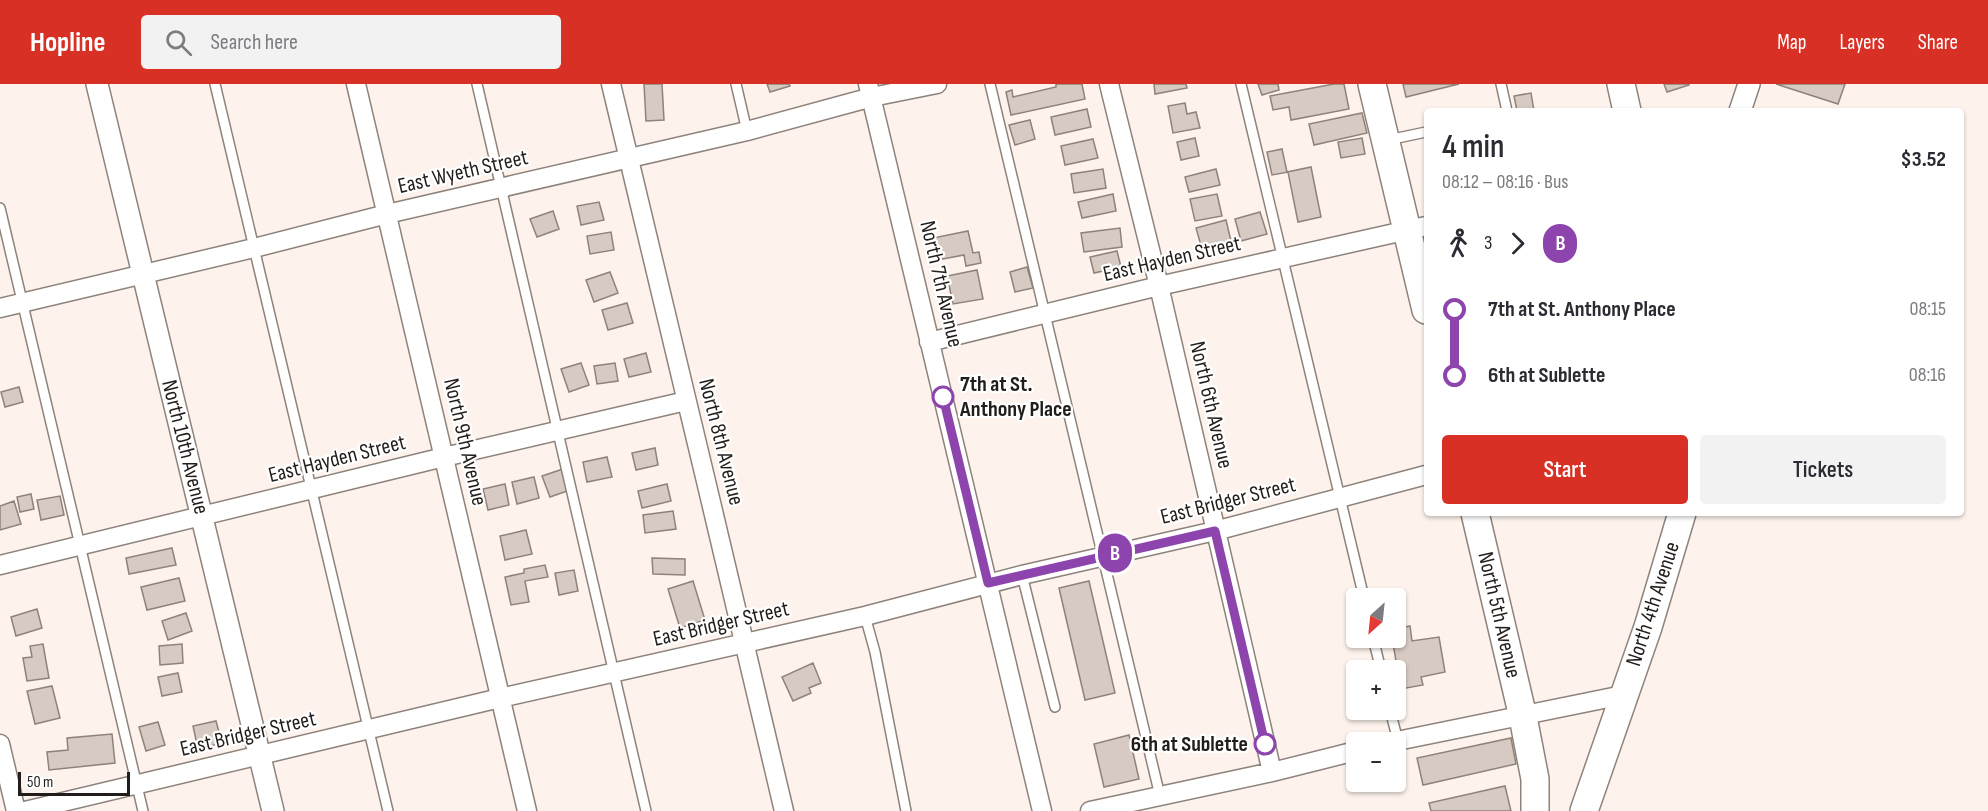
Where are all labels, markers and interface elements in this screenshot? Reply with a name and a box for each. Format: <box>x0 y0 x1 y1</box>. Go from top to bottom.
search box <box>141 15 561 69</box>
text: Hopline <box>30 26 105 59</box>
icon: search <box>162 26 195 59</box>
text: Search here <box>210 29 298 56</box>
text: Map <box>1777 30 1806 55</box>
text: Layers <box>1839 30 1885 55</box>
text: Share <box>1918 30 1958 55</box>
text: 4 min <box>1442 127 1504 167</box>
street label: East Wyeth Street <box>395 144 531 200</box>
text: $3.52 <box>1901 146 1946 173</box>
text: 08:12 – 08:16 · Bus <box>1442 170 1568 194</box>
street label: North 7th Avenue <box>913 218 969 350</box>
icon: walk <box>1442 227 1475 260</box>
icon: forward <box>1501 227 1534 260</box>
street label: East Hayden Street <box>1101 230 1244 288</box>
text: 3 <box>1484 231 1492 255</box>
text: B <box>1555 231 1565 256</box>
text: 7th at St. Anthony Place <box>1488 296 1676 323</box>
text: 08:15 <box>1910 297 1946 321</box>
street label: North 6th Avenue <box>1183 339 1239 471</box>
text: 6th at Sublette <box>1488 362 1605 389</box>
text: 08:16 <box>1909 363 1946 387</box>
place label: 7th at St. Anthony Place <box>959 371 1072 423</box>
street label: North 9th Avenue <box>437 376 493 508</box>
street label: North 8th Avenue <box>692 376 750 508</box>
street label: North 10th Avenue <box>155 377 215 517</box>
marker: 7th at St. Anthony Place <box>932 386 954 408</box>
street label: East Hayden Street <box>266 429 409 489</box>
button: Start <box>1442 435 1688 504</box>
button: Tickets <box>1700 435 1946 504</box>
street label: East Bridger Street <box>1158 471 1299 531</box>
line badge: B <box>1096 534 1134 572</box>
street label: North 4th Avenue <box>1620 538 1686 670</box>
text: B <box>1110 541 1120 566</box>
street label: North 5th Avenue <box>1471 549 1527 681</box>
north arrow <box>1346 588 1406 648</box>
map controls <box>1346 588 1406 792</box>
street label: East Bridger Street <box>651 595 792 653</box>
button: + <box>1346 660 1406 720</box>
street label: East Bridger Street <box>178 705 319 763</box>
place label: 6th at Sublette <box>1131 731 1248 758</box>
button: − <box>1346 732 1406 792</box>
marker: 6th at Sublette <box>1254 733 1276 755</box>
scale bar <box>18 769 130 796</box>
text: 50 m <box>27 773 53 792</box>

